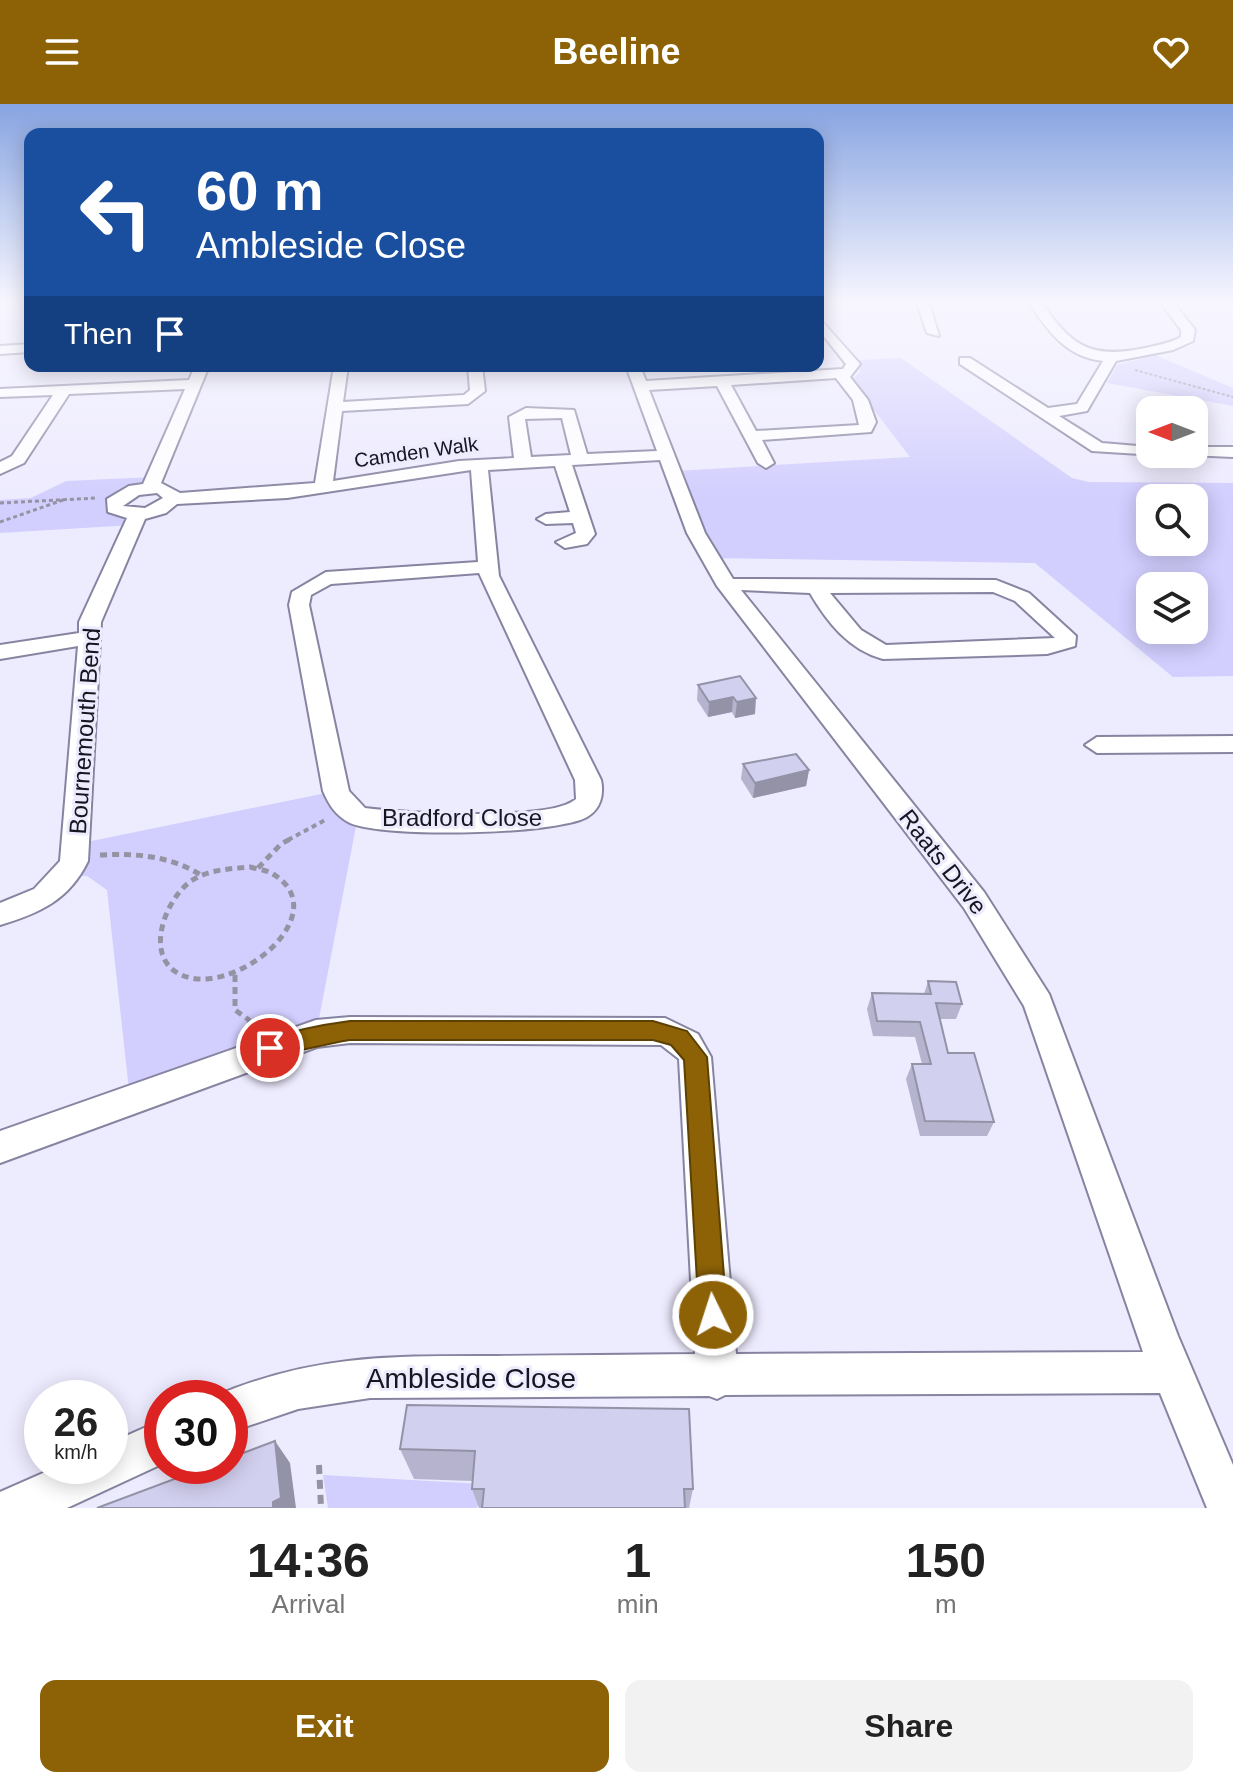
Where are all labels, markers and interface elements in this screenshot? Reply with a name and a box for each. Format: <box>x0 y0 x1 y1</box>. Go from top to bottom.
icon: menu <box>40 30 84 74</box>
icon: heart <box>1149 30 1193 74</box>
text: Beeline <box>552 31 681 72</box>
text: 60 m <box>196 159 324 222</box>
icon: left <box>64 160 168 264</box>
text: Ambleside Close <box>196 225 466 266</box>
icon: arrive <box>148 312 192 356</box>
text: Then <box>64 317 132 350</box>
north arrow <box>1136 396 1208 468</box>
map controls <box>1136 396 1208 644</box>
street label: Camden Walk <box>353 432 480 472</box>
button: search <box>1136 484 1208 556</box>
button: layers <box>1136 572 1208 644</box>
street label: Bournemouth Bend <box>64 627 105 835</box>
street label: Bradford Close <box>382 804 542 831</box>
street label: Raats Drive <box>894 804 993 919</box>
pin <box>236 1014 304 1082</box>
icon: arrive <box>248 1026 292 1070</box>
position arrow <box>671 1273 755 1357</box>
street label: Ambleside Close <box>366 1363 576 1394</box>
speed limit sign: 30 <box>144 1380 248 1484</box>
text: 26 <box>54 1400 98 1444</box>
text: km/h <box>54 1441 98 1463</box>
text: 14:36 <box>247 1534 370 1587</box>
text: 1 <box>624 1534 651 1587</box>
text: 150 <box>906 1534 986 1587</box>
text: Arrival <box>272 1589 345 1619</box>
text: min <box>617 1589 659 1619</box>
text: m <box>935 1589 957 1619</box>
button: Exit <box>40 1680 609 1772</box>
button: Share <box>625 1680 1193 1772</box>

